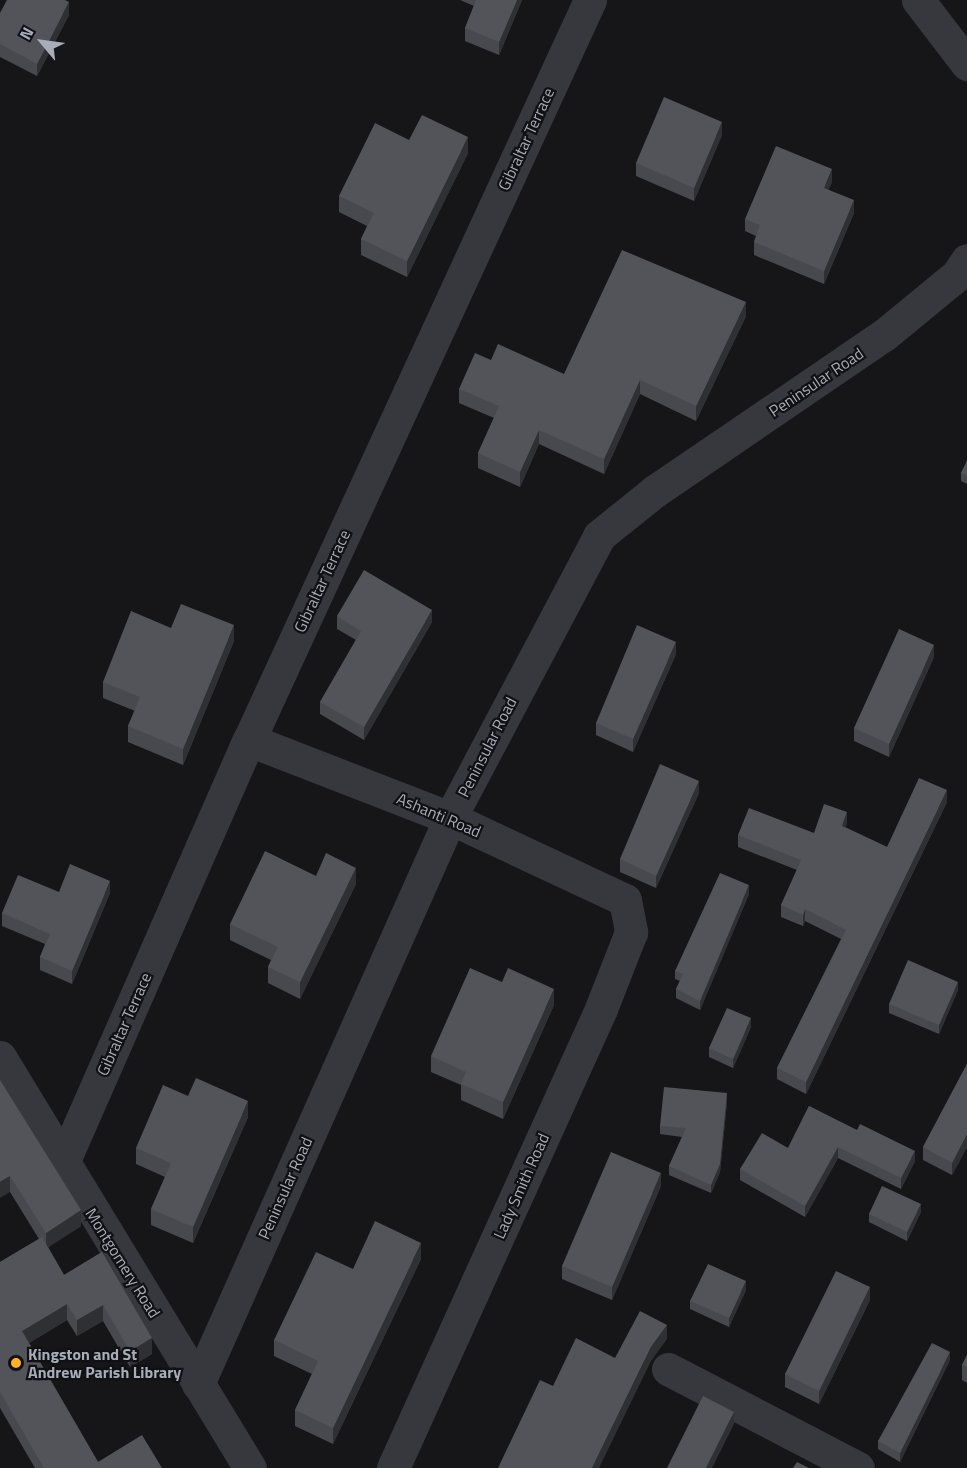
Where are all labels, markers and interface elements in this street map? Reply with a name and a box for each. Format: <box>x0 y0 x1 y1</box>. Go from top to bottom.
north arrow <box>12 12 72 72</box>
text: N <box>13 23 39 44</box>
street label: Gibraltar Terrace <box>494 85 558 193</box>
street label: Peninsular Road <box>765 343 867 421</box>
street label: Gibraltar Terrace <box>290 527 354 635</box>
street label: Peninsular Road <box>454 694 520 800</box>
street label: Ashanti Road <box>394 789 484 841</box>
street label: Gibraltar Terrace <box>93 969 155 1079</box>
street label: Lady Smith Road <box>489 1130 553 1242</box>
street label: Peninsular Road <box>254 1134 316 1242</box>
street label: Montgomery Road <box>82 1205 164 1321</box>
place label: Kingston and St Andrew Parish Library <box>28 1344 181 1382</box>
marker: Kingston and St Andrew Parish Library <box>9 1356 23 1370</box>

